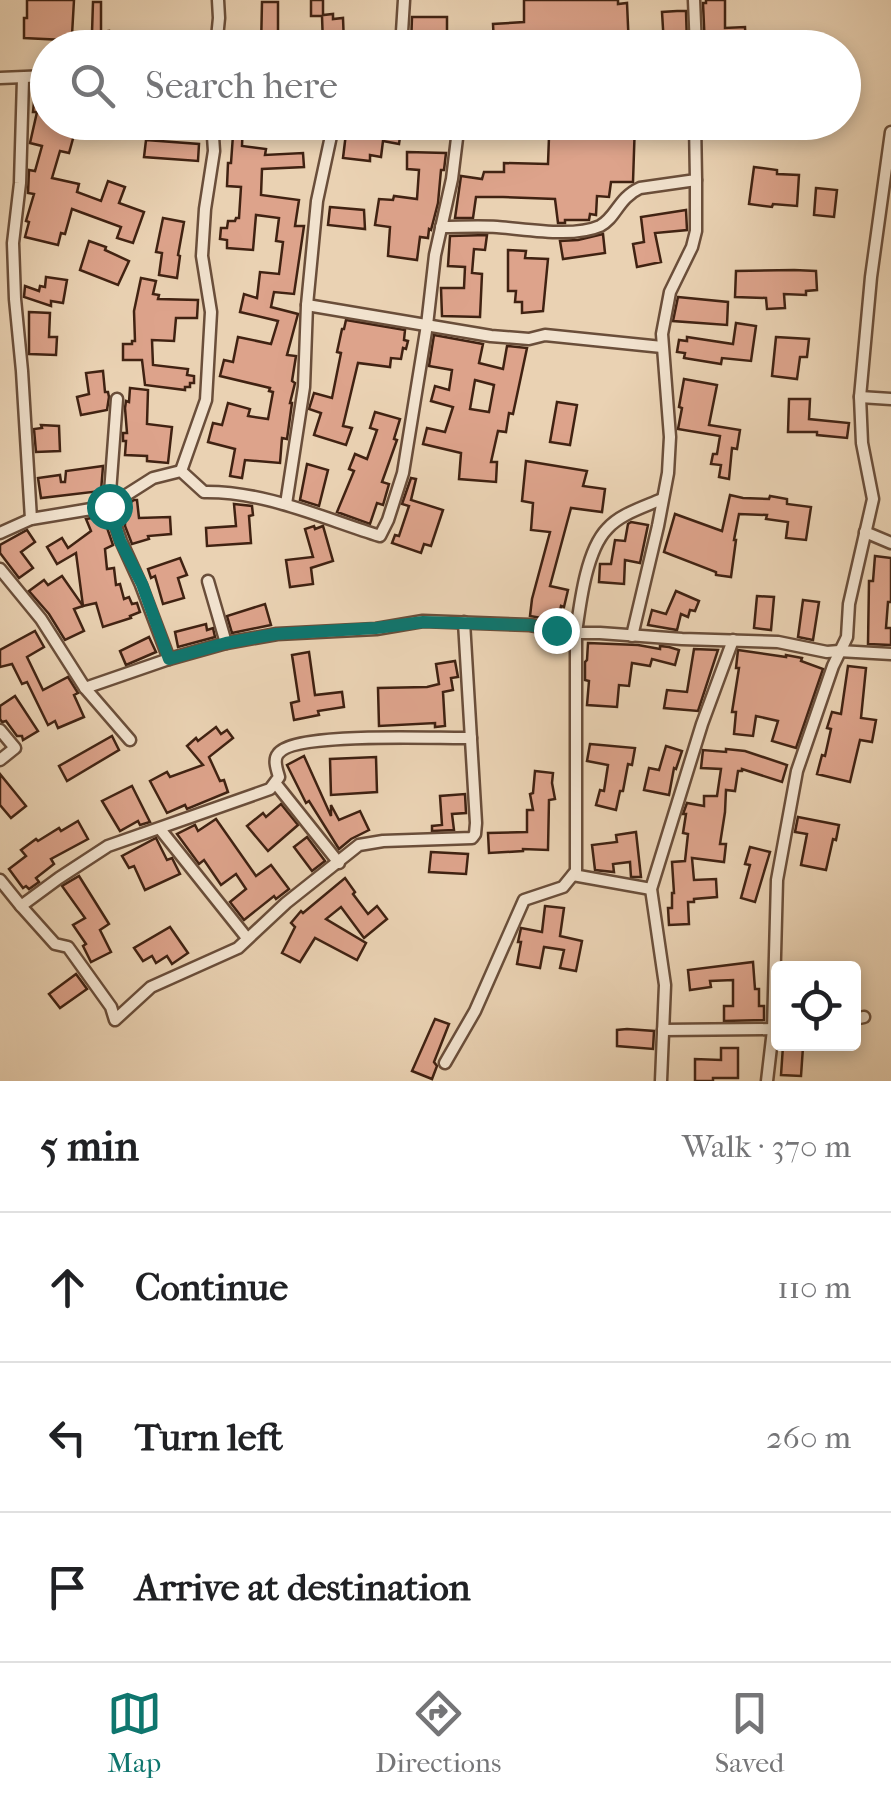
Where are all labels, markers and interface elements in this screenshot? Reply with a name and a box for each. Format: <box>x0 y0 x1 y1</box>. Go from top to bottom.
search box <box>30 30 861 140</box>
icon: search <box>65 58 120 113</box>
text: Search here <box>145 63 338 108</box>
route start <box>87 484 133 530</box>
route end <box>534 608 580 654</box>
map controls <box>771 961 861 1051</box>
button: locate <box>771 961 861 1051</box>
text: 5 min <box>40 1122 139 1171</box>
text: Walk · 370 m <box>682 1128 851 1165</box>
icon: ahead <box>40 1260 95 1315</box>
text: Continue <box>135 1265 288 1310</box>
text: 110 m <box>777 1269 851 1306</box>
icon: left <box>40 1410 95 1465</box>
text: Turn left <box>135 1415 283 1460</box>
text: 260 m <box>766 1419 851 1456</box>
icon: arrive <box>40 1560 95 1615</box>
text: Arrive at destination <box>135 1565 471 1610</box>
tab: Map <box>107 1686 162 1779</box>
tab: Directions <box>375 1686 501 1779</box>
tab: Saved <box>715 1686 784 1779</box>

